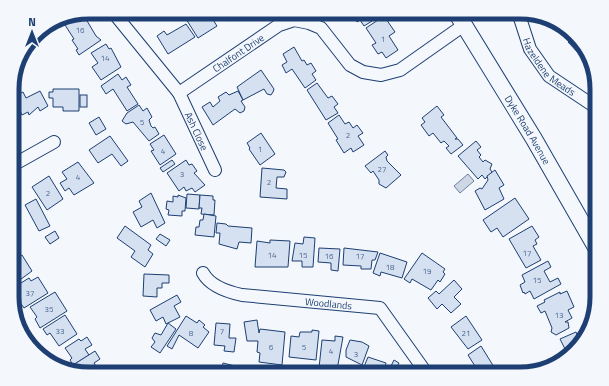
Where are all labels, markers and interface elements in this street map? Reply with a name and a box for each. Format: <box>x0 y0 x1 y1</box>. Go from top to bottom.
north arrow <box>12 12 52 52</box>
text: N <box>28 14 36 30</box>
house number: 16 <box>76 24 85 36</box>
street label: Chalfont Drive <box>209 30 267 76</box>
house number: 1 <box>381 33 385 45</box>
street label: Hazeldene Meads <box>519 36 579 99</box>
house number: 14 <box>101 52 110 64</box>
street label: Dyke Road Avenue <box>501 92 555 167</box>
street label: Ash Close <box>181 109 212 153</box>
house number: 5 <box>140 116 145 128</box>
house number: 2 <box>346 129 350 141</box>
house number: 1 <box>258 143 262 155</box>
house number: 4 <box>161 145 166 157</box>
house number: 27 <box>378 163 386 175</box>
house number: 3 <box>180 168 184 180</box>
house number: 4 <box>76 171 81 183</box>
house number: 2 <box>267 176 271 188</box>
house number: 2 <box>46 187 50 199</box>
house number: 17 <box>523 247 531 259</box>
house number: 14 <box>268 249 277 261</box>
house number: 15 <box>299 249 308 261</box>
house number: 16 <box>325 250 334 262</box>
house number: 17 <box>356 250 364 262</box>
house number: 18 <box>386 261 395 273</box>
house number: 19 <box>423 265 432 277</box>
house number: 15 <box>533 274 542 286</box>
house number: 37 <box>26 287 34 299</box>
street label: Woodlands <box>304 293 353 313</box>
house number: 35 <box>45 303 54 315</box>
house number: 13 <box>555 309 563 321</box>
house number: 33 <box>56 325 64 337</box>
house number: 7 <box>220 325 224 337</box>
house number: 8 <box>189 327 194 339</box>
house number: 21 <box>462 327 470 339</box>
house number: 6 <box>269 341 274 353</box>
house number: 5 <box>302 341 307 353</box>
house number: 4 <box>329 345 334 357</box>
house number: 3 <box>354 348 358 360</box>

